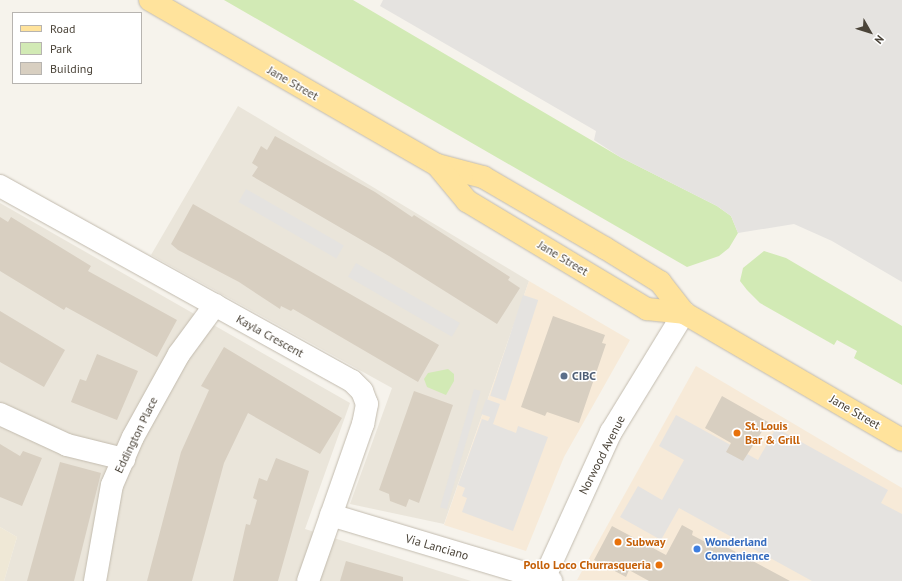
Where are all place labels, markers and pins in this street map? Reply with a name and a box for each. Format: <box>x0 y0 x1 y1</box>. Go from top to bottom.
place label: CIBC <box>572 369 596 383</box>
marker: CIBC <box>559 371 569 381</box>
place label: St. Louis Bar & Grill <box>745 419 800 447</box>
marker: St. Louis Bar & Grill <box>732 428 742 438</box>
place label: Subway <box>626 535 665 549</box>
place label: Wonderland Convenience <box>705 535 769 563</box>
marker: Subway <box>613 537 623 547</box>
marker: Wonderland Convenience <box>692 544 702 554</box>
place label: Pollo Loco Churrasqueria <box>523 558 651 572</box>
marker: Pollo Loco Churrasqueria <box>654 560 664 570</box>

